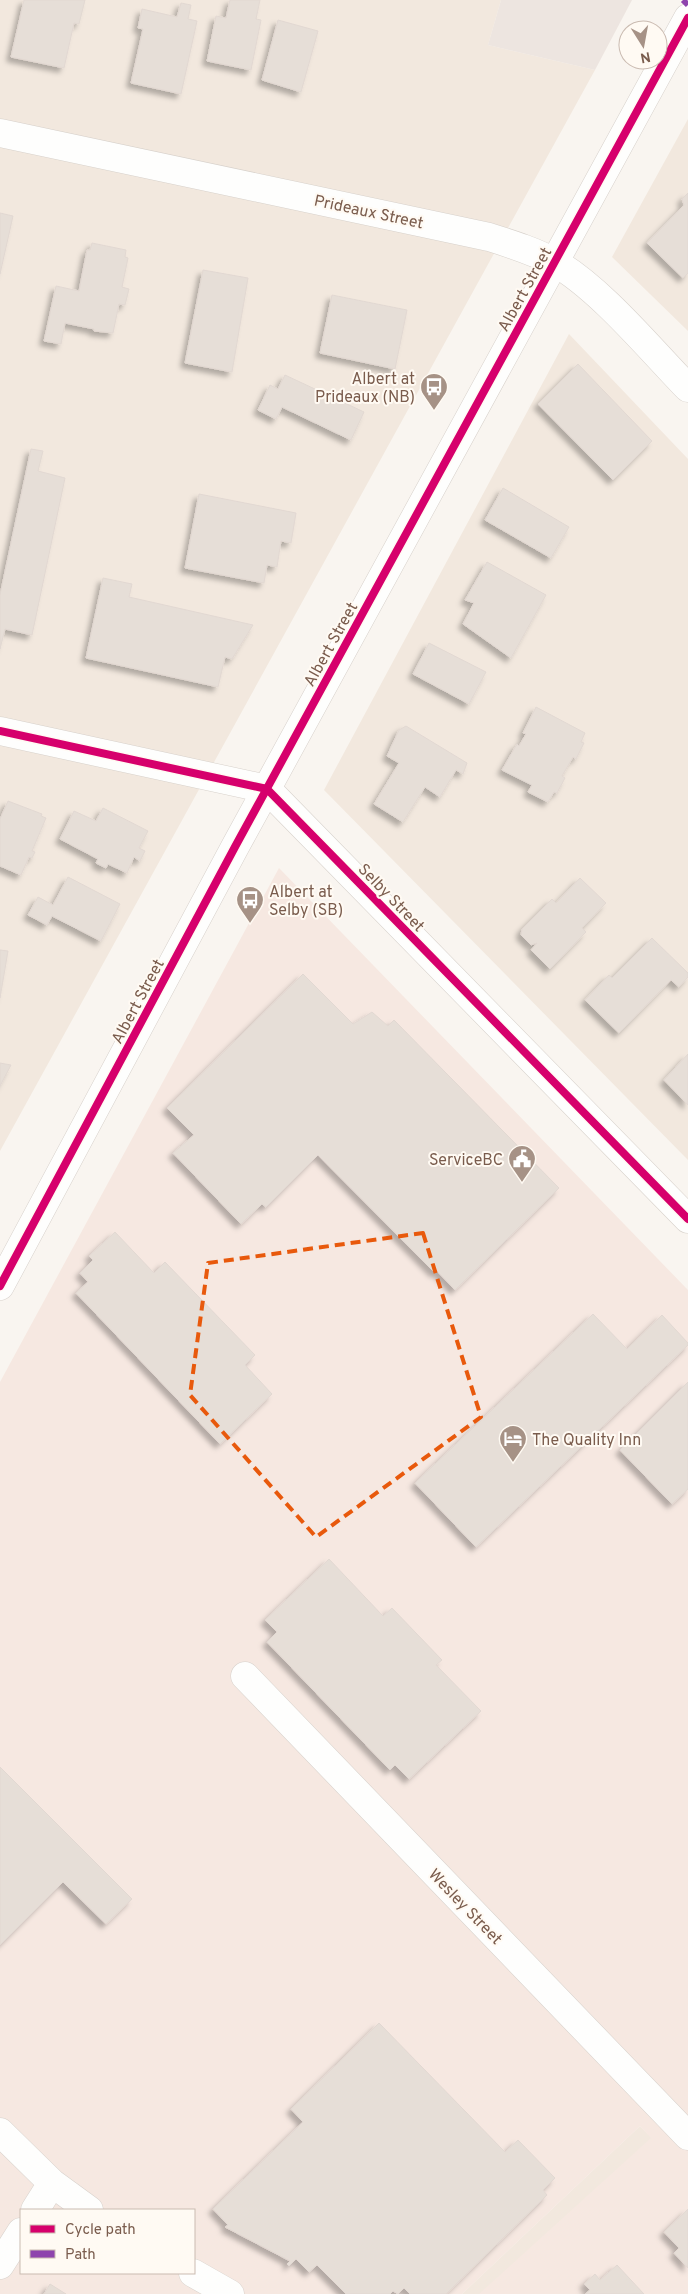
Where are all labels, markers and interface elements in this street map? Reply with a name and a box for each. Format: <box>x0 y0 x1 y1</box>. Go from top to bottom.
north arrow <box>618 20 668 70</box>
text: N <box>639 47 652 66</box>
street label: Prideaux Street <box>312 192 425 234</box>
street label: Albert Street <box>494 244 557 336</box>
place label: Albert at Prideaux (NB) <box>315 370 415 408</box>
bus stop icon: Albert at Prideaux (NB) <box>419 372 449 411</box>
street label: Albert Street <box>300 599 363 691</box>
street label: Selby Street <box>353 860 428 937</box>
place label: Albert at Selby (SB) <box>269 883 343 921</box>
bus stop icon: Albert at Selby (SB) <box>235 885 265 924</box>
street label: Albert Street <box>108 956 170 1048</box>
public building icon: ServiceBC <box>507 1144 537 1183</box>
place label: ServiceBC <box>429 1151 503 1171</box>
hotel icon: The Quality Inn <box>498 1424 528 1463</box>
place label: The Quality Inn <box>532 1431 641 1451</box>
street label: Wesley Street <box>423 1865 506 1950</box>
legend <box>20 2209 195 2274</box>
text: Cycle path <box>65 2221 136 2240</box>
text: Path <box>65 2246 96 2265</box>

